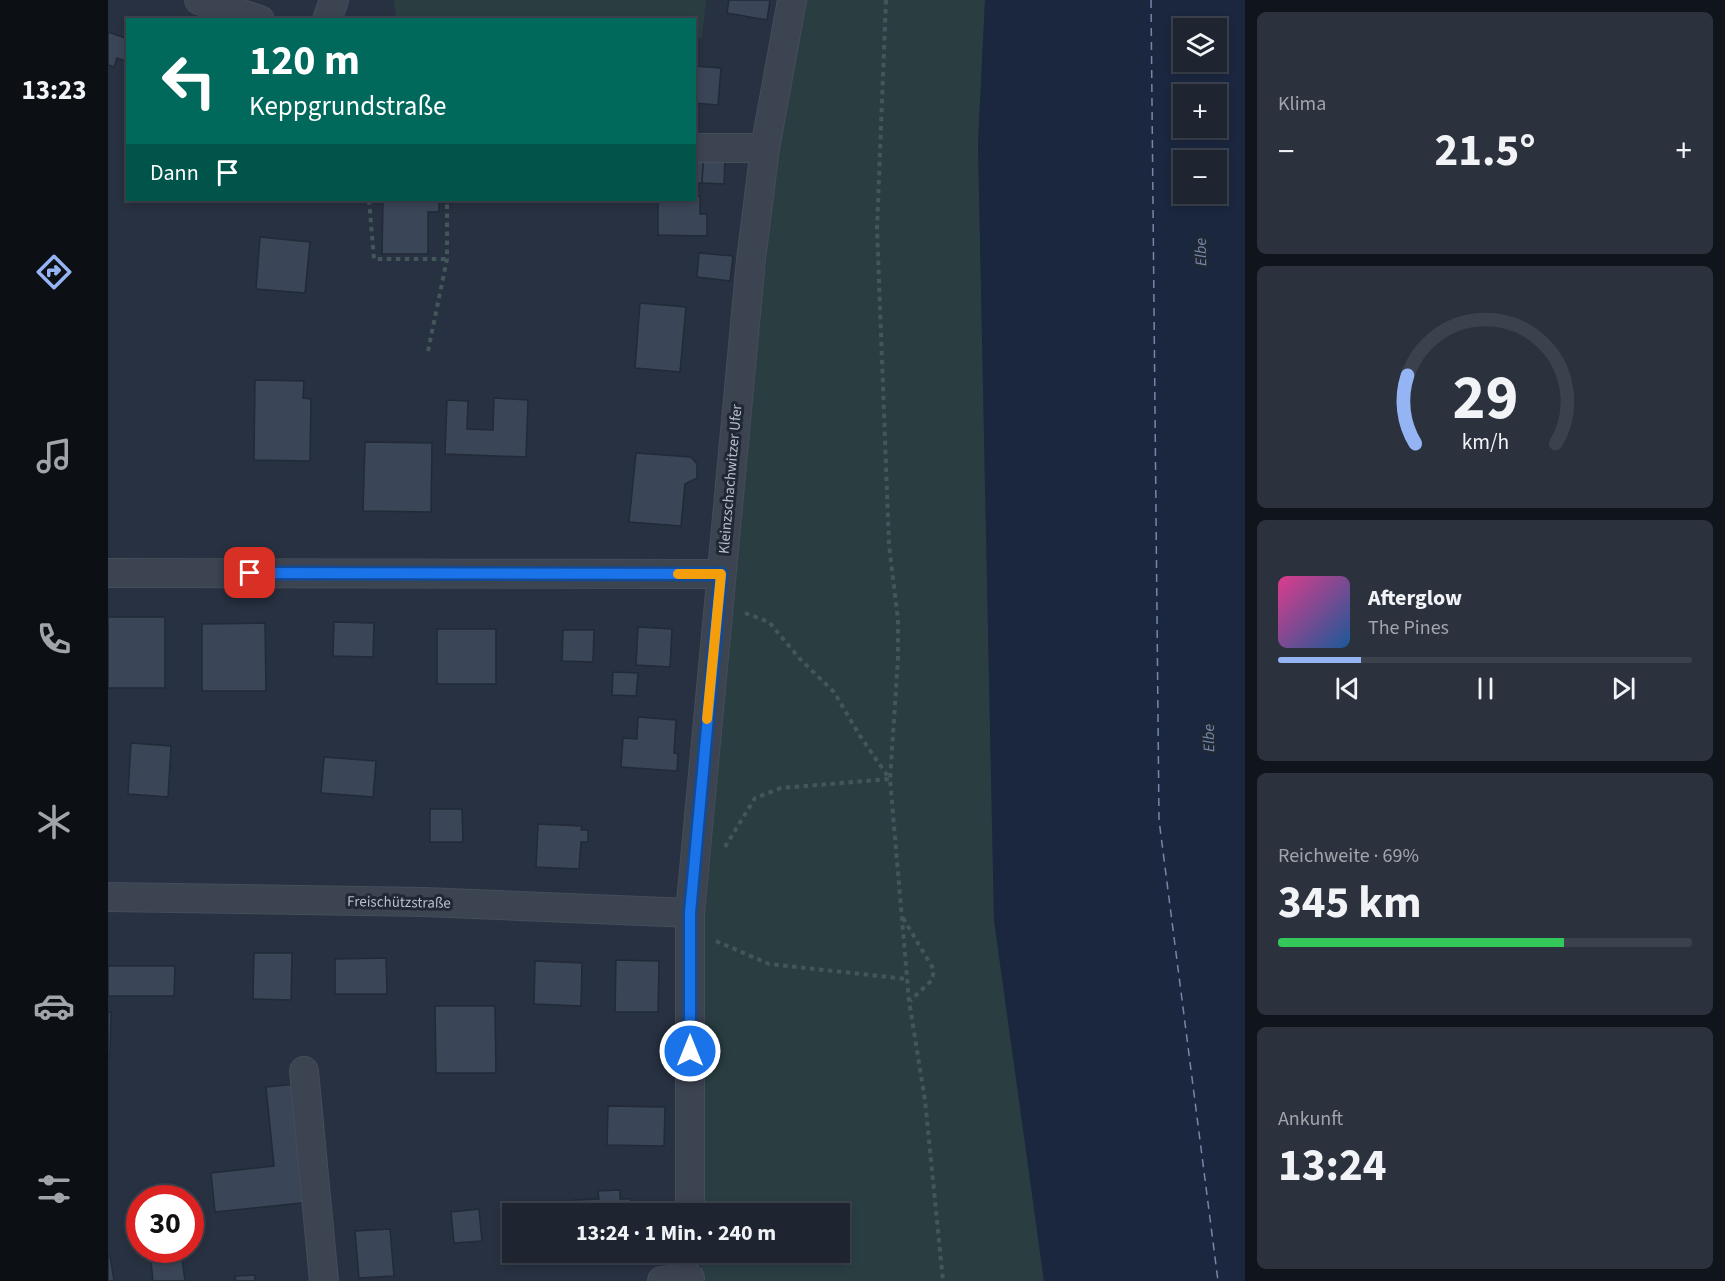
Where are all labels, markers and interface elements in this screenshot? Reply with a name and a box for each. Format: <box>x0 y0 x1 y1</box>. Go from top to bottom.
map controls <box>1173 18 1227 204</box>
button: layers <box>1173 18 1227 72</box>
text: 120 m <box>249 31 360 91</box>
icon: left <box>150 42 228 120</box>
text: 13:23 <box>21 71 87 110</box>
button: + <box>1173 84 1227 138</box>
text: Keppgrundstraße <box>249 87 446 126</box>
text: Klima <box>1278 90 1326 118</box>
text: 21.5° <box>1434 119 1536 183</box>
text: − <box>1278 128 1294 175</box>
text: + <box>1676 128 1692 175</box>
button: − <box>1173 150 1227 204</box>
icon: arrive <box>211 156 244 189</box>
text: Dann <box>150 157 199 189</box>
water label: Elbe <box>1190 237 1212 266</box>
icon: directions <box>33 251 75 293</box>
text: 29 <box>1452 354 1518 443</box>
street label: Kleinzschachwitzer Ufer <box>714 403 748 555</box>
text: km/h <box>1461 427 1509 458</box>
icon: music <box>33 435 75 477</box>
pin <box>224 547 275 598</box>
icon: arrive <box>233 556 266 589</box>
text: Afterglow <box>1368 582 1462 614</box>
text: The Pines <box>1368 614 1449 642</box>
icon: phone <box>33 618 75 660</box>
icon: previous <box>1331 672 1364 705</box>
icon: pause <box>1469 672 1502 705</box>
icon: next <box>1607 672 1640 705</box>
water label: Elbe <box>1198 723 1220 752</box>
icon: climate <box>33 801 75 843</box>
text: Reichweite · 69% <box>1278 842 1419 870</box>
text: 345 km <box>1278 871 1422 935</box>
street label: Freischützstraße <box>347 891 451 914</box>
icon: car <box>33 985 75 1027</box>
position arrow <box>658 1019 722 1083</box>
text: Ankunft <box>1278 1105 1343 1133</box>
text: 13:24 <box>1278 1134 1387 1198</box>
icon: filters <box>33 1168 75 1210</box>
speed limit sign: 30 <box>126 1185 204 1263</box>
text: 13:24 · 1 Min. · 240 m <box>576 1217 776 1249</box>

